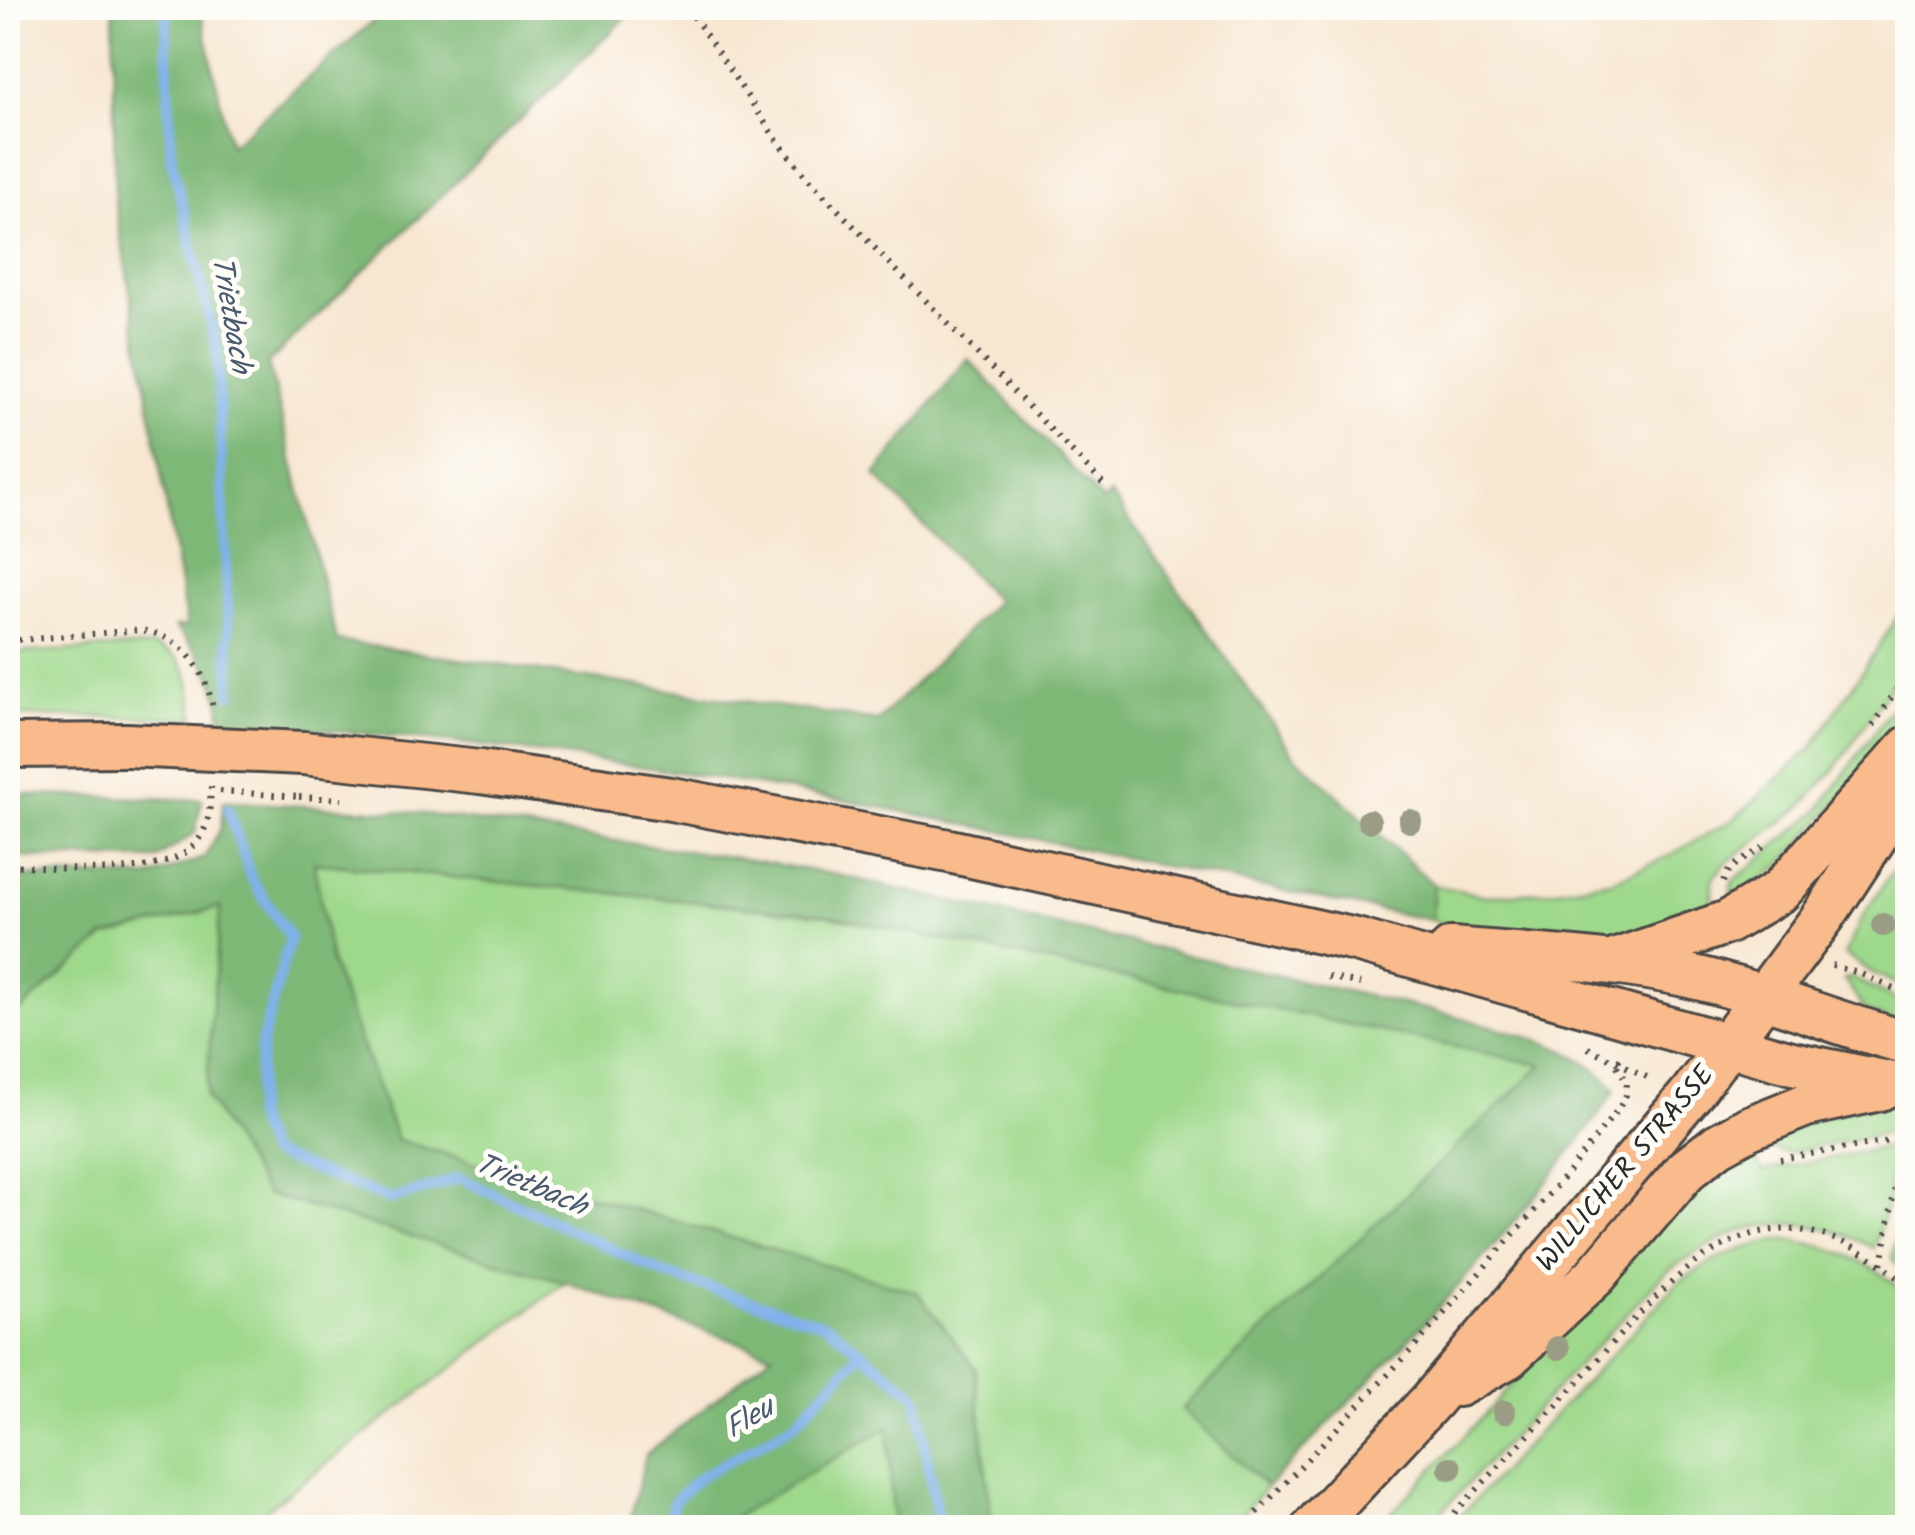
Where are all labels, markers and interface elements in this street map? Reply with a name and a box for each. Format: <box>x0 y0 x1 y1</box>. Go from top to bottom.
water label: Trietbach <box>196 253 264 380</box>
street label: WILLICHER STRASSE <box>1526 1055 1727 1283</box>
water label: Trietbach <box>468 1141 597 1232</box>
water label: Fleu <box>716 1383 787 1453</box>

